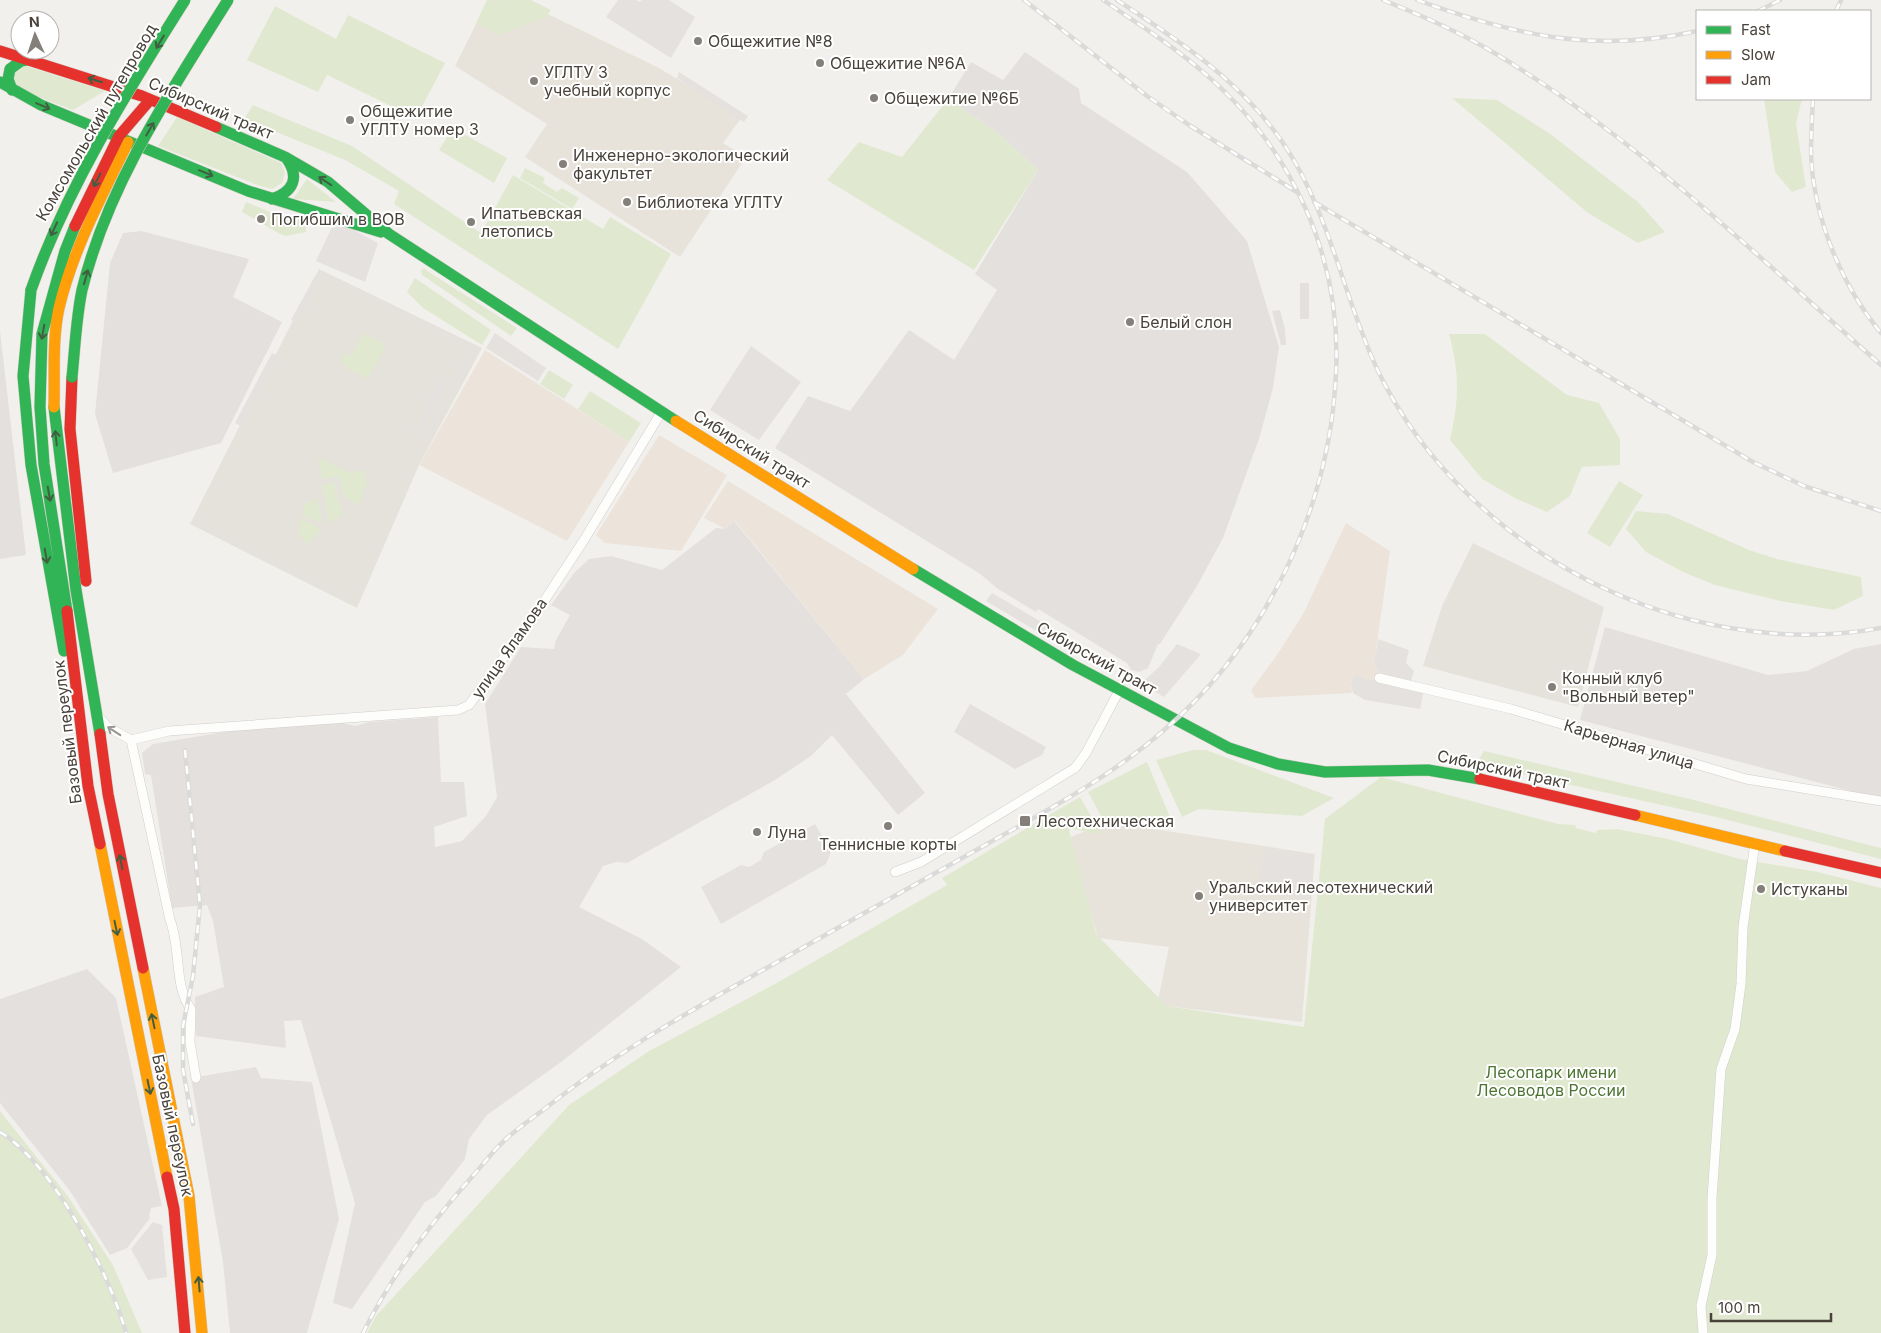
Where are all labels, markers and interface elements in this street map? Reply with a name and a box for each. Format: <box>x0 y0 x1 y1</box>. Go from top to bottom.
north arrow <box>10 10 60 60</box>
legend <box>1696 10 1871 100</box>
text: N <box>29 13 40 30</box>
street label: Комсомольский путепровод <box>31 20 161 224</box>
text: Fast <box>1741 20 1771 39</box>
place label: Общежитие №8 <box>708 31 833 51</box>
one-way arrow <box>154 34 164 48</box>
marker: Общежитие №8 <box>692 35 704 47</box>
text: Slow <box>1741 45 1775 64</box>
place label: Общежитие №6А <box>830 53 966 73</box>
marker: Общежитие №6А <box>814 57 826 69</box>
place label: УГЛТУ 3 учебный корпус <box>544 62 671 100</box>
text: Jam <box>1741 70 1771 89</box>
street label: Сибирский тракт <box>145 73 277 144</box>
one-way arrow <box>88 75 104 85</box>
marker: УГЛТУ 3 учебный корпус <box>528 75 540 87</box>
place label: Общежитие №6Б <box>884 88 1019 108</box>
marker: Общежитие №6Б <box>868 92 880 104</box>
one-way arrow <box>35 101 50 111</box>
place label: Общежитие УГЛТУ номер 3 <box>360 101 479 139</box>
marker: Общежитие УГЛТУ номер 3 <box>344 114 356 126</box>
one-way arrow <box>145 121 155 136</box>
place label: Инженерно-экологический факультет <box>573 145 789 183</box>
marker: Инженерно-экологический факультет <box>557 158 569 170</box>
one-way arrow <box>198 169 213 178</box>
one-way arrow <box>92 172 102 187</box>
one-way arrow <box>318 175 332 185</box>
place label: Библиотека УГЛТУ <box>637 192 783 212</box>
marker: Библиотека УГЛТУ <box>621 196 633 208</box>
place label: Ипатьевская летопись <box>481 203 582 241</box>
place label: Погибшим в ВОВ <box>271 209 405 229</box>
marker: Погибшим в ВОВ <box>255 213 267 225</box>
marker: Ипатьевская летопись <box>465 216 477 228</box>
one-way arrow <box>48 221 58 236</box>
one-way arrow <box>82 270 91 286</box>
place label: Белый слон <box>1140 312 1232 332</box>
marker: Белый слон <box>1124 316 1136 328</box>
one-way arrow <box>37 324 47 340</box>
street label: Сибирский тракт <box>690 405 815 493</box>
one-way arrow <box>51 430 61 446</box>
one-way arrow <box>44 486 54 502</box>
one-way arrow <box>41 548 51 564</box>
street label: улица Яламова <box>467 594 551 702</box>
street label: Сибирский тракт <box>1034 617 1161 699</box>
street label: Базовый переулок <box>48 659 86 805</box>
place label: Конный клуб "Вольный ветер" <box>1562 668 1695 706</box>
marker: Конный клуб "Вольный ветер" <box>1546 681 1558 693</box>
street label: Карьерная улица <box>1562 715 1696 773</box>
one-way arrow <box>108 725 122 735</box>
street label: Сибирский тракт <box>1435 745 1571 793</box>
place label: Лесотехническая <box>1036 811 1174 831</box>
marker: Лесотехническая <box>1018 814 1032 828</box>
marker: Теннисные корты <box>882 820 894 832</box>
place label: Луна <box>767 822 806 842</box>
marker: Луна <box>751 826 763 838</box>
place label: Теннисные корты <box>819 834 957 854</box>
one-way arrow <box>115 854 125 870</box>
place label: Уральский лесотехнический университет <box>1209 877 1433 915</box>
place label: Истуканы <box>1771 879 1848 899</box>
marker: Истуканы <box>1755 883 1767 895</box>
marker: Уральский лесотехнический университет <box>1193 890 1205 902</box>
one-way arrow <box>112 920 121 936</box>
one-way arrow <box>148 1014 157 1030</box>
street label: Базовый переулок <box>148 1052 198 1198</box>
park label: Лесопарк имени Лесоводов России <box>1477 1062 1625 1100</box>
one-way arrow <box>144 1079 154 1095</box>
one-way arrow <box>194 1277 204 1293</box>
scale bar <box>1711 1290 1831 1322</box>
text: 100 m <box>1718 1298 1760 1317</box>

